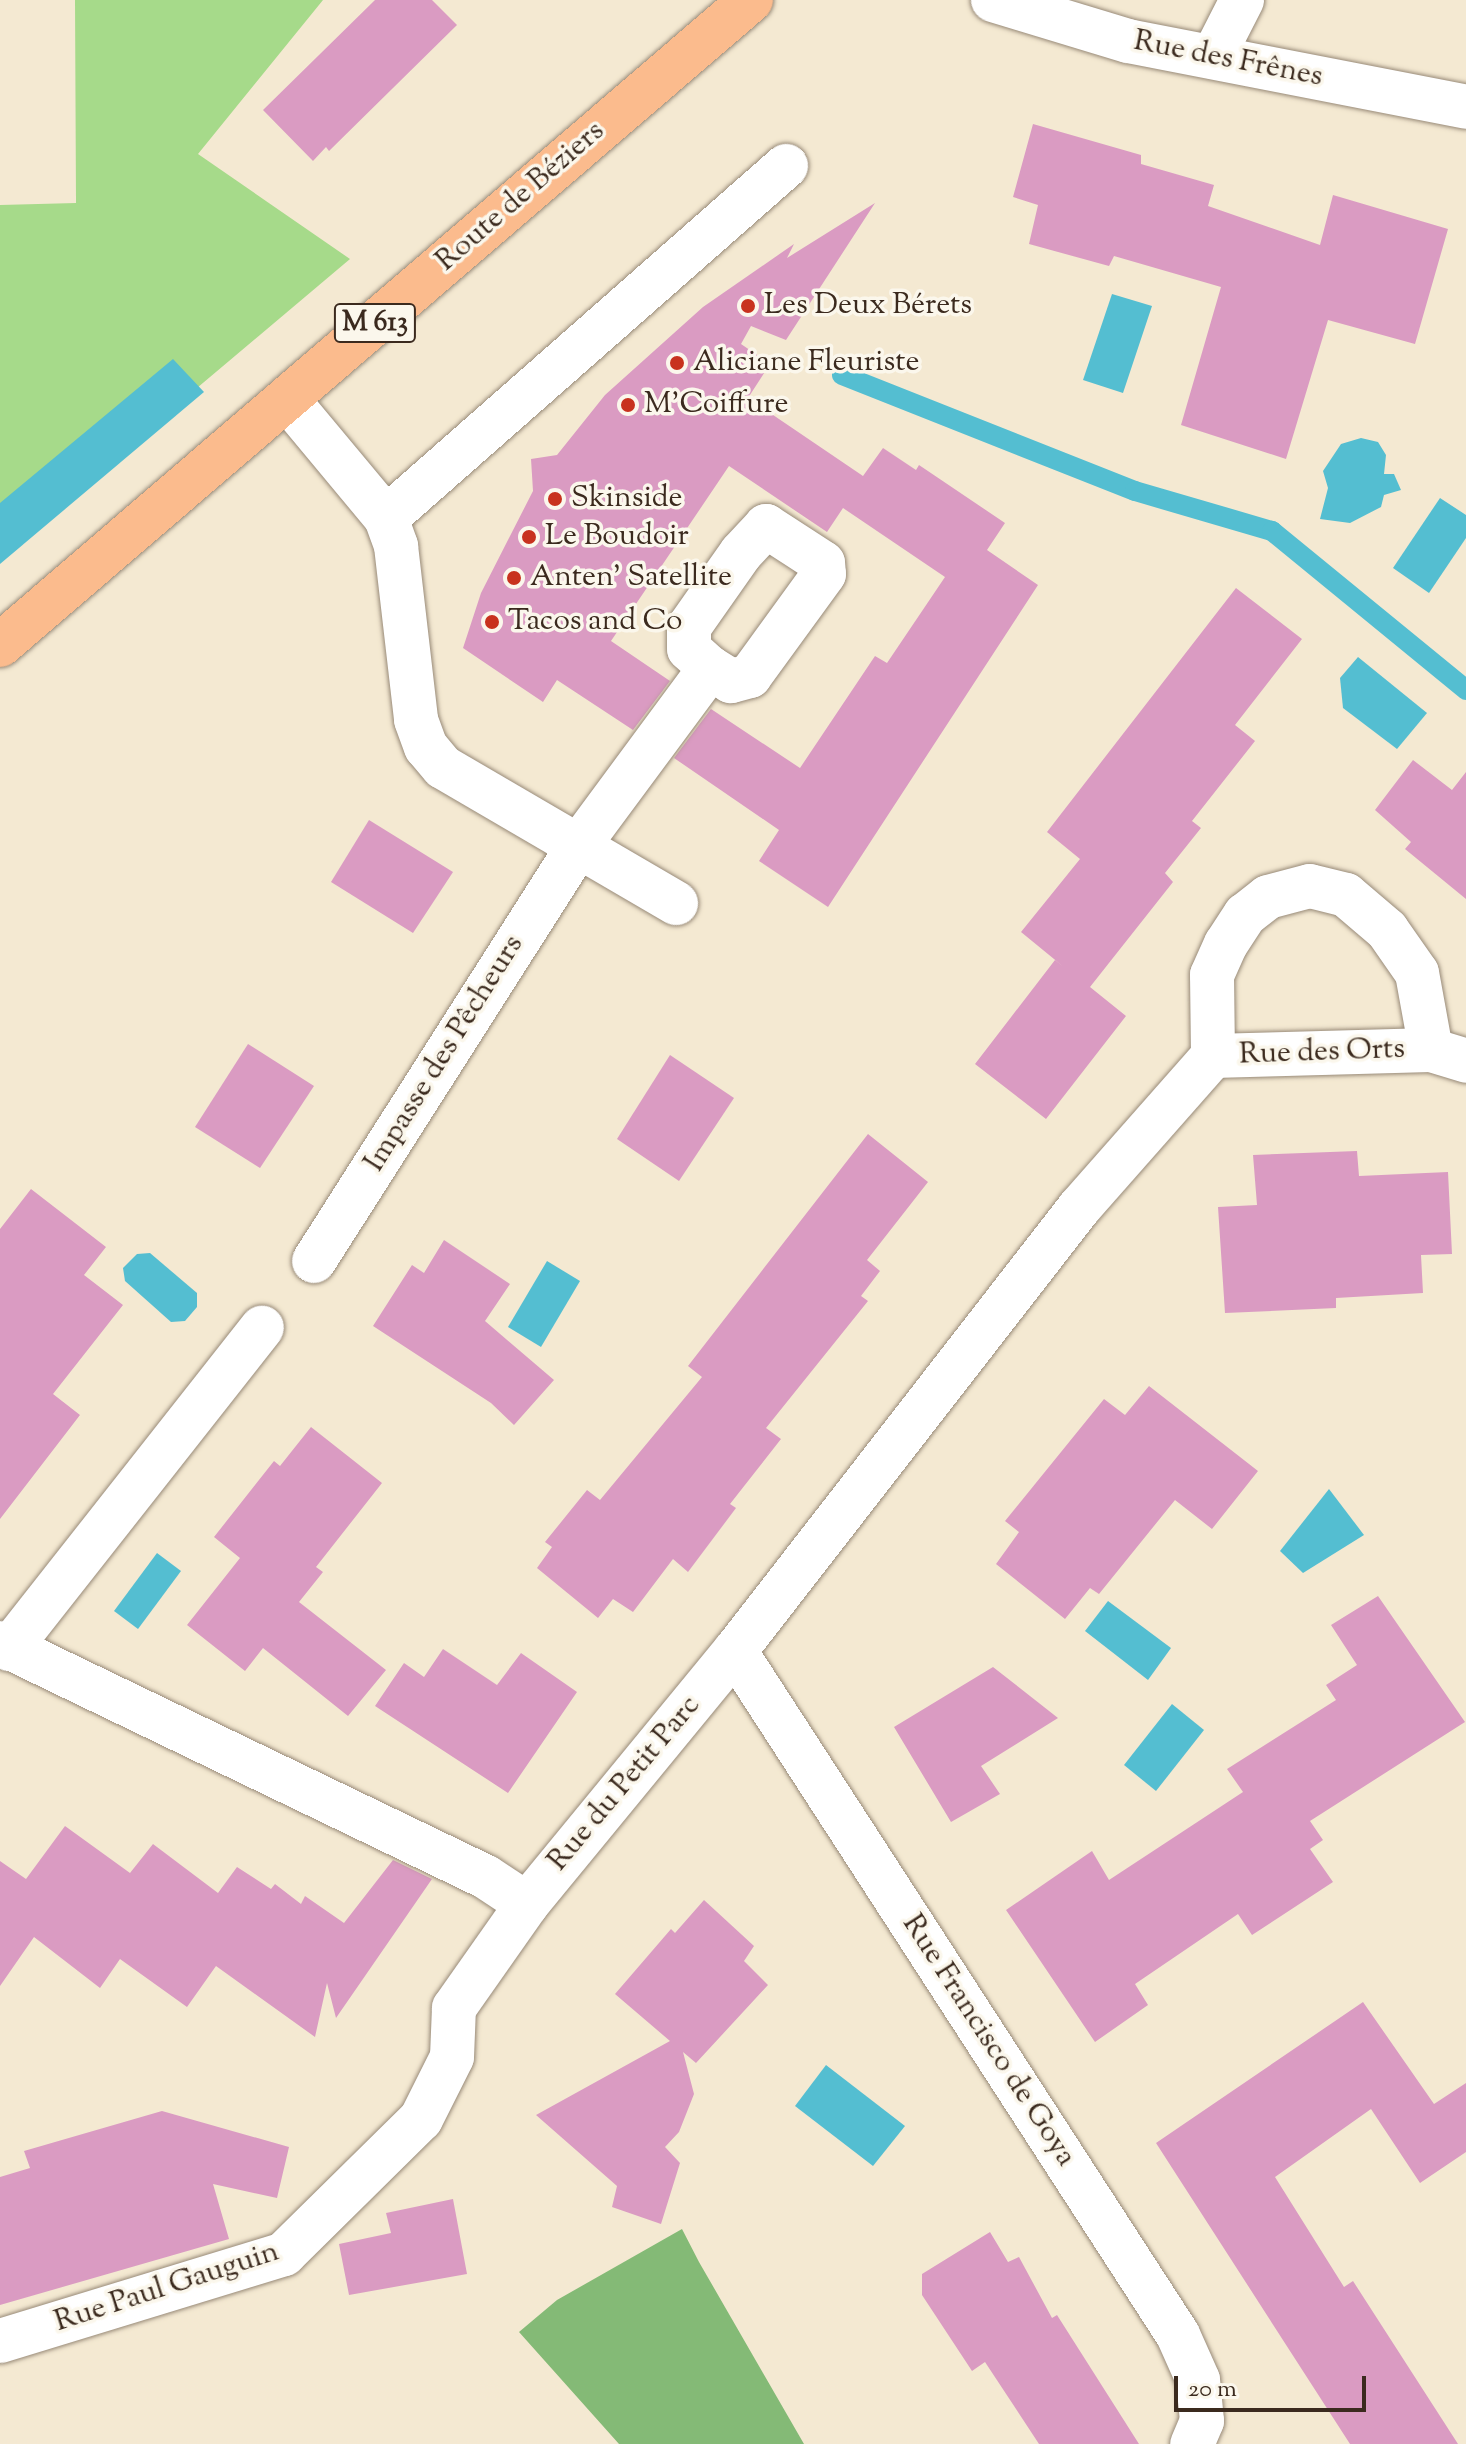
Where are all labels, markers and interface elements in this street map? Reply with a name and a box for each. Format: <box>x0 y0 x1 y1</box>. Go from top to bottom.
street label: Rue des Frênes <box>1130 24 1326 96</box>
street label: Route de Béziers <box>429 114 613 280</box>
place label: Les Deux Bérets <box>764 288 972 324</box>
marker: Les Deux Bérets <box>739 297 757 315</box>
road number: M 613 <box>333 299 417 347</box>
place label: Aliciane Fleuriste <box>693 345 920 381</box>
marker: Aliciane Fleuriste <box>668 354 686 372</box>
place label: M'Coiffure <box>644 387 788 423</box>
marker: M'Coiffure <box>619 396 637 414</box>
place label: Skinside <box>571 481 682 517</box>
marker: Skinside <box>546 490 564 508</box>
place label: Le Boudoir <box>545 519 689 555</box>
marker: Le Boudoir <box>520 528 538 546</box>
place label: Anten' Satellite <box>530 560 732 596</box>
marker: Anten' Satellite <box>505 569 523 587</box>
place label: Tacos and Co <box>508 604 682 640</box>
marker: Tacos and Co <box>483 613 501 631</box>
street label: Impasse des Pêcheurs <box>358 929 532 1179</box>
street label: Rue des Orts <box>1238 1032 1406 1074</box>
street label: Rue du Petit Parc <box>541 1689 709 1879</box>
street label: Rue Francisco de Goya <box>893 1908 1083 2174</box>
street label: Rue Paul Gauguin <box>50 2235 284 2341</box>
scale bar <box>1178 2360 1370 2410</box>
text: 20 m <box>1188 2373 1237 2407</box>

